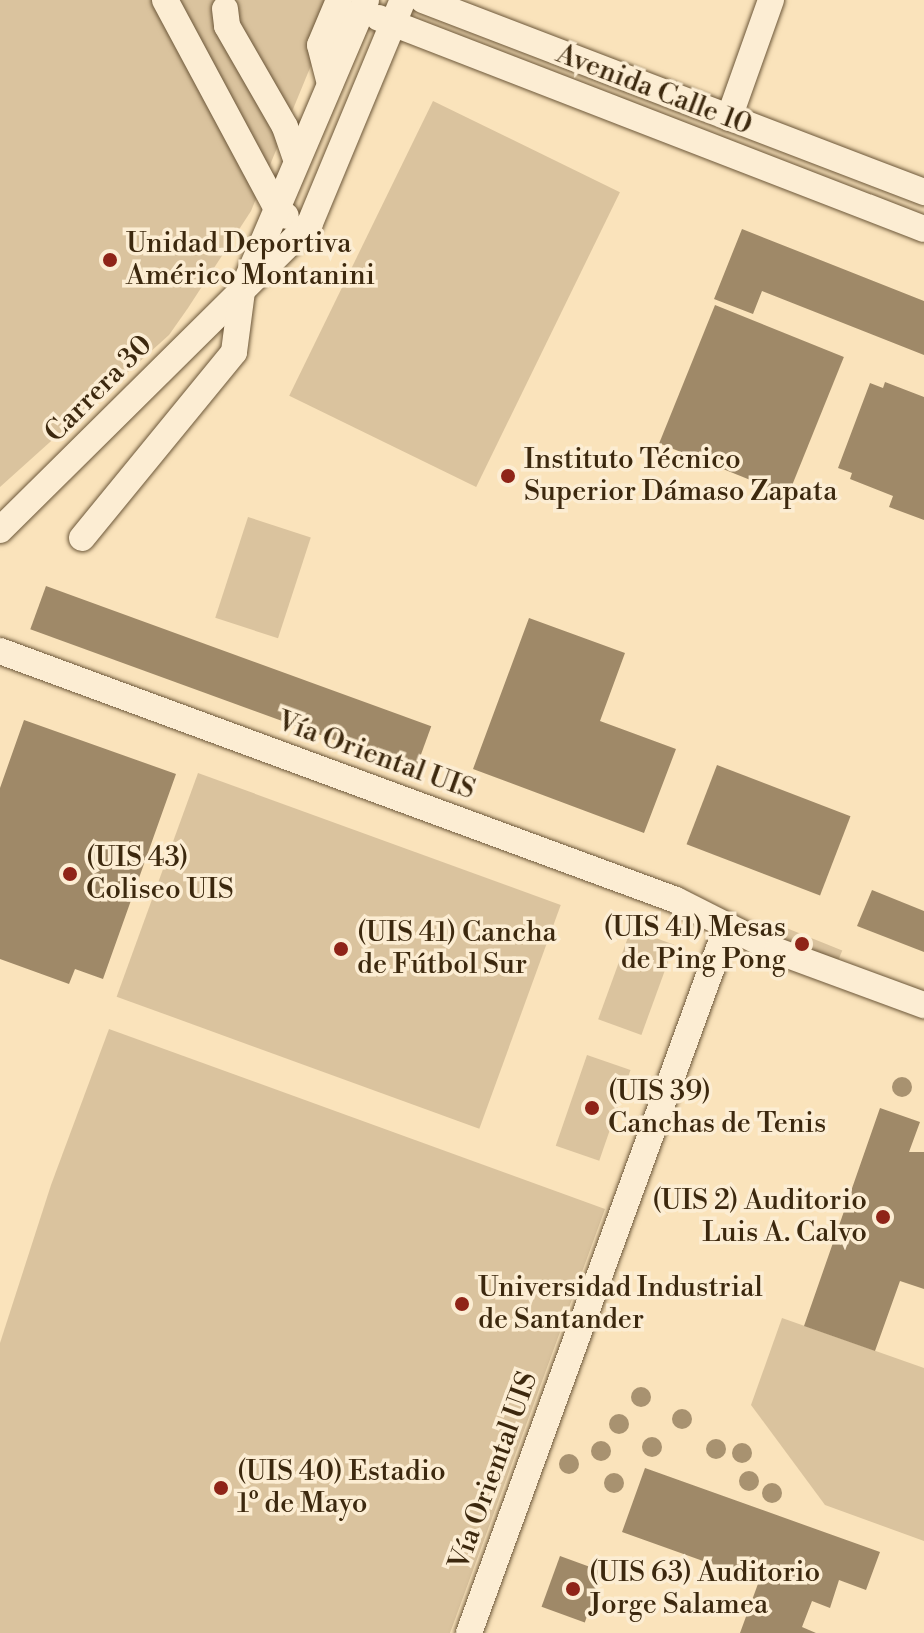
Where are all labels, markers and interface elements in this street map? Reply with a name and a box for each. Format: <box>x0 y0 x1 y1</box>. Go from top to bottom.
street label: Avenida Calle 10 <box>551 37 757 143</box>
place label: Unidad Deportiva Américo Montanini <box>126 227 375 293</box>
marker: Unidad Deportiva Américo Montanini <box>101 251 119 269</box>
street label: Carrera 30 <box>38 328 160 450</box>
place label: Instituto Técnico Superior Dámaso Zapata <box>524 443 838 509</box>
marker: Instituto Técnico Superior Dámaso Zapata <box>499 467 517 485</box>
street label: Vía Oriental UIS <box>272 705 480 807</box>
place label: (UIS 43) Coliseo UIS <box>86 841 234 907</box>
marker: (UIS 43) Coliseo UIS <box>61 865 79 883</box>
place label: (UIS 41) Mesas de Ping Pong <box>604 911 786 977</box>
place label: (UIS 41) Cancha de Fútbol Sur <box>357 916 557 982</box>
marker: (UIS 41) Mesas de Ping Pong <box>793 935 811 953</box>
marker: (UIS 41) Cancha de Fútbol Sur <box>332 940 350 958</box>
place label: (UIS 39) Canchas de Tenis <box>608 1075 826 1141</box>
marker: (UIS 39) Canchas de Tenis <box>583 1099 601 1117</box>
place label: (UIS 2) Auditorio Luis A. Calvo <box>652 1184 867 1250</box>
marker: (UIS 2) Auditorio Luis A. Calvo <box>874 1208 892 1226</box>
place label: Universidad Industrial de Santander <box>478 1271 763 1337</box>
marker: Universidad Industrial de Santander <box>453 1295 471 1313</box>
street label: Vía Oriental UIS <box>443 1367 545 1575</box>
place label: (UIS 40) Estadio 1º de Mayo <box>237 1455 446 1521</box>
marker: (UIS 40) Estadio 1º de Mayo <box>212 1479 230 1497</box>
place label: (UIS 63) Auditorio Jorge Salamea <box>589 1556 820 1622</box>
marker: (UIS 63) Auditorio Jorge Salamea <box>564 1580 582 1598</box>

